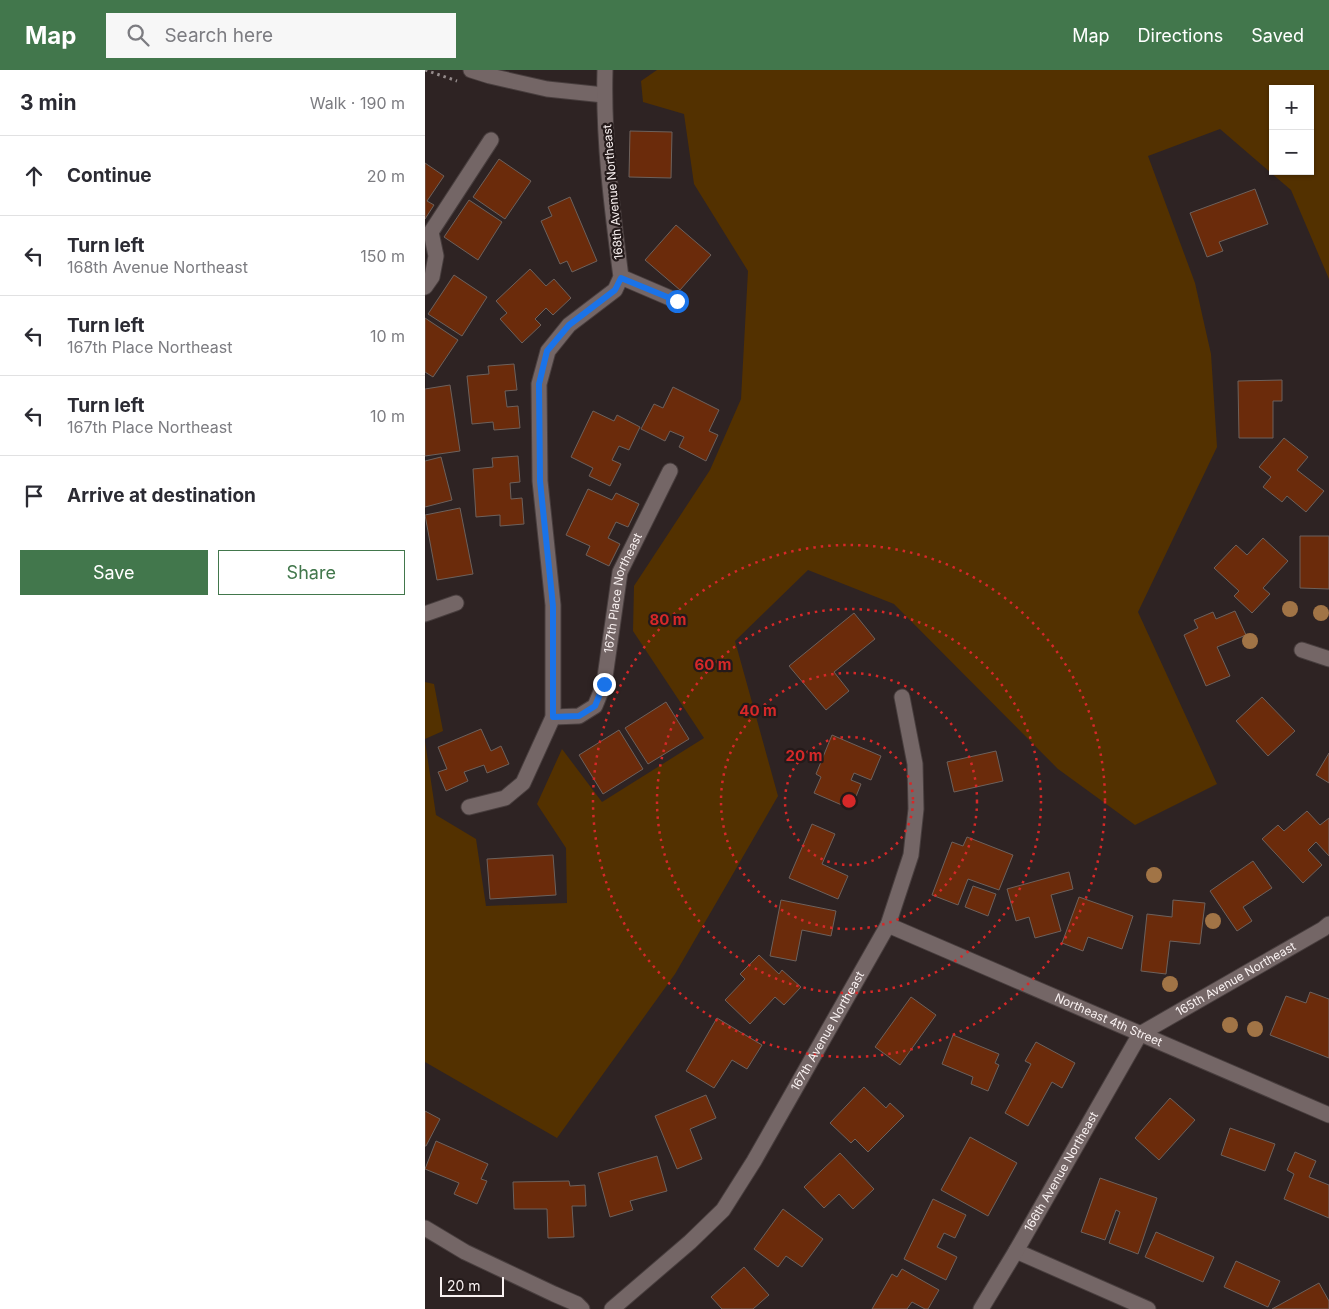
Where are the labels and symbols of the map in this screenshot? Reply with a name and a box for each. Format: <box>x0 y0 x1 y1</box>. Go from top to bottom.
street label: 168th Avenue Northeast <box>599 124 626 260</box>
route start <box>666 290 689 313</box>
street label: 167th Place Northeast <box>600 530 645 654</box>
text: 80 m <box>649 610 687 629</box>
text: 60 m <box>694 655 732 674</box>
route end <box>593 673 616 696</box>
text: 40 m <box>739 701 777 720</box>
text: 20 m <box>786 746 822 765</box>
centre of rings <box>840 792 858 810</box>
street label: 165th Avenue Northeast <box>1173 938 1298 1019</box>
street label: 167th Avenue Northeast <box>787 968 867 1094</box>
street label: Northeast 4th Street <box>1053 990 1165 1049</box>
street label: 166th Avenue Northeast <box>1021 1109 1101 1234</box>
scale bar <box>440 1274 504 1297</box>

